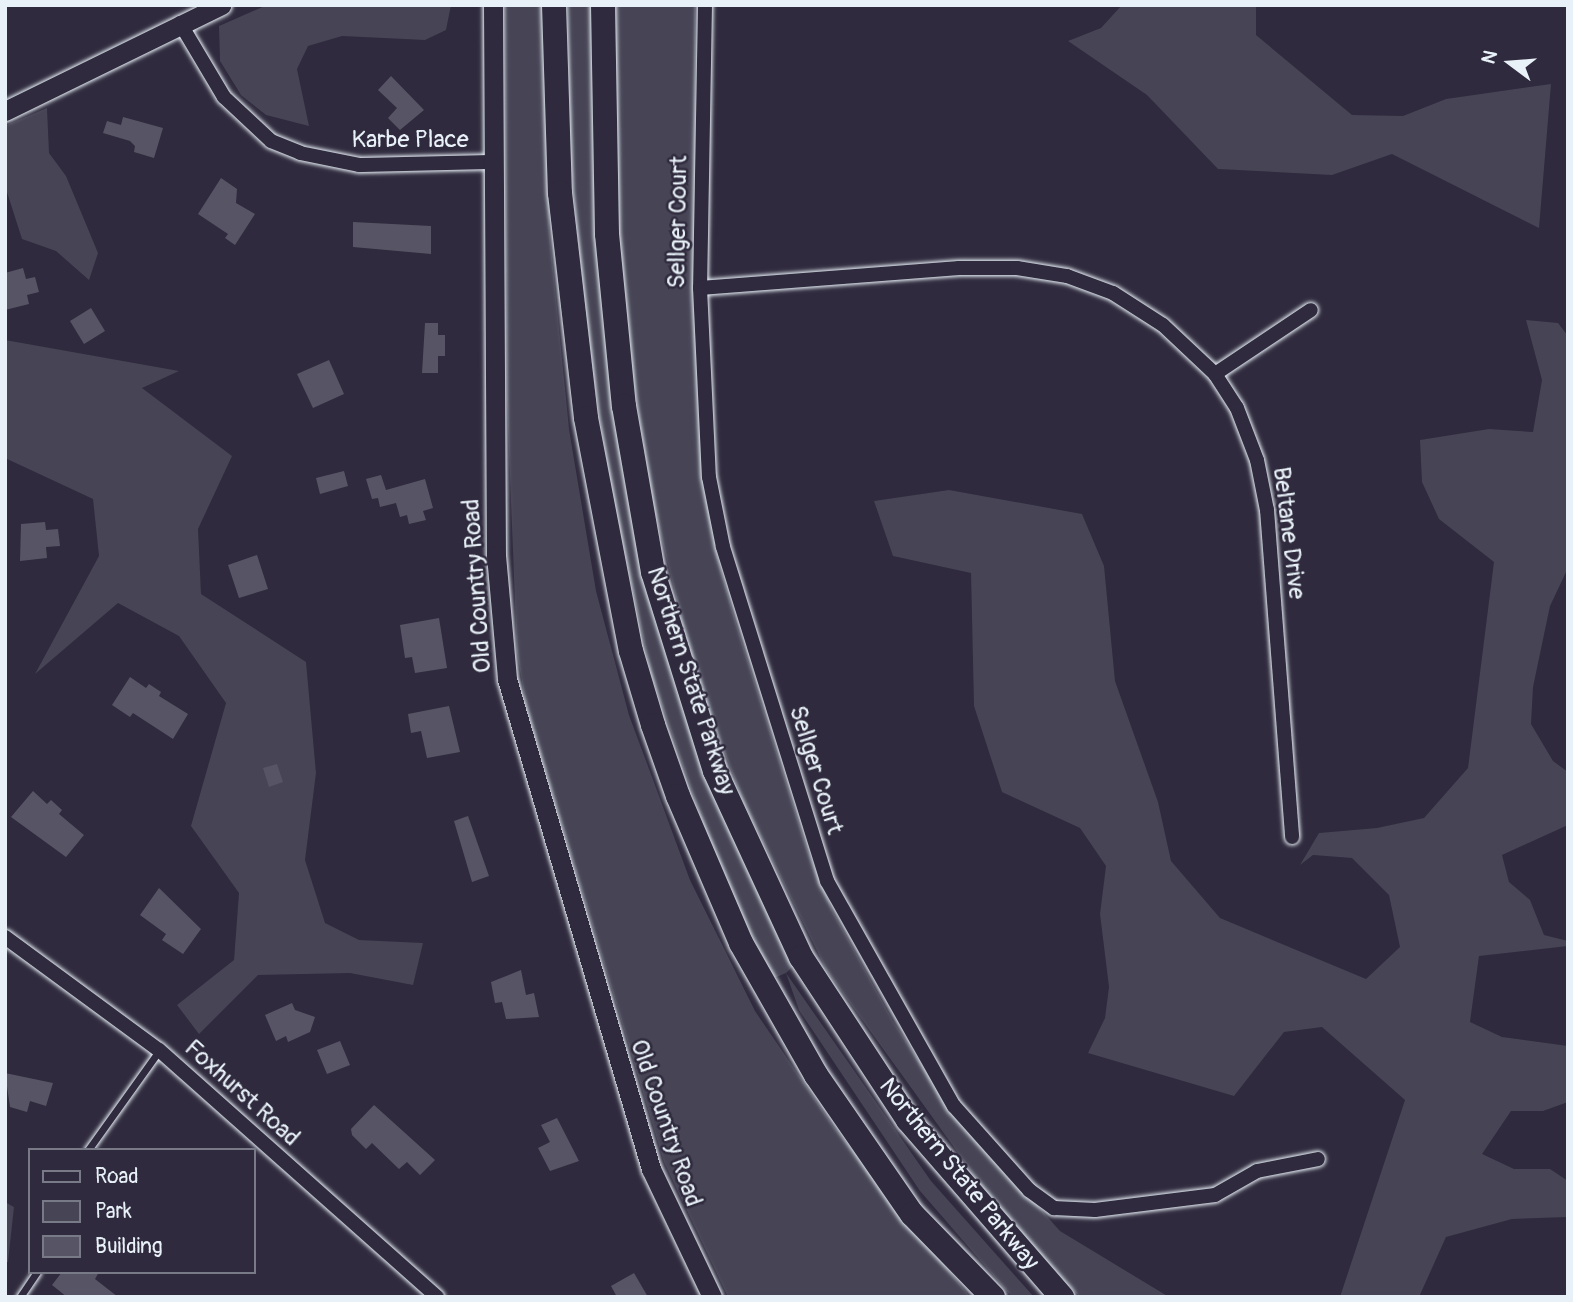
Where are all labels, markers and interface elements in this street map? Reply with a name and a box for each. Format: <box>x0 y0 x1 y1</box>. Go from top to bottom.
north arrow <box>1475 28 1545 98</box>
text: N <box>1477 48 1503 67</box>
street label: Karbe Place <box>351 126 469 154</box>
street label: Sellger Court <box>662 155 694 289</box>
street label: Beltane Drive <box>1267 465 1311 601</box>
street label: Old Country Road <box>457 498 497 674</box>
street label: Northern State Parkway <box>640 563 742 799</box>
street label: Sellger Court <box>783 702 849 838</box>
street label: Foxhurst Road <box>178 1034 306 1152</box>
street label: Old Country Road <box>624 1036 708 1210</box>
street label: Northern State Parkway <box>873 1072 1045 1276</box>
legend <box>28 1148 256 1274</box>
text: Road <box>95 1163 139 1190</box>
text: Park <box>95 1198 132 1225</box>
text: Building <box>95 1233 162 1260</box>

